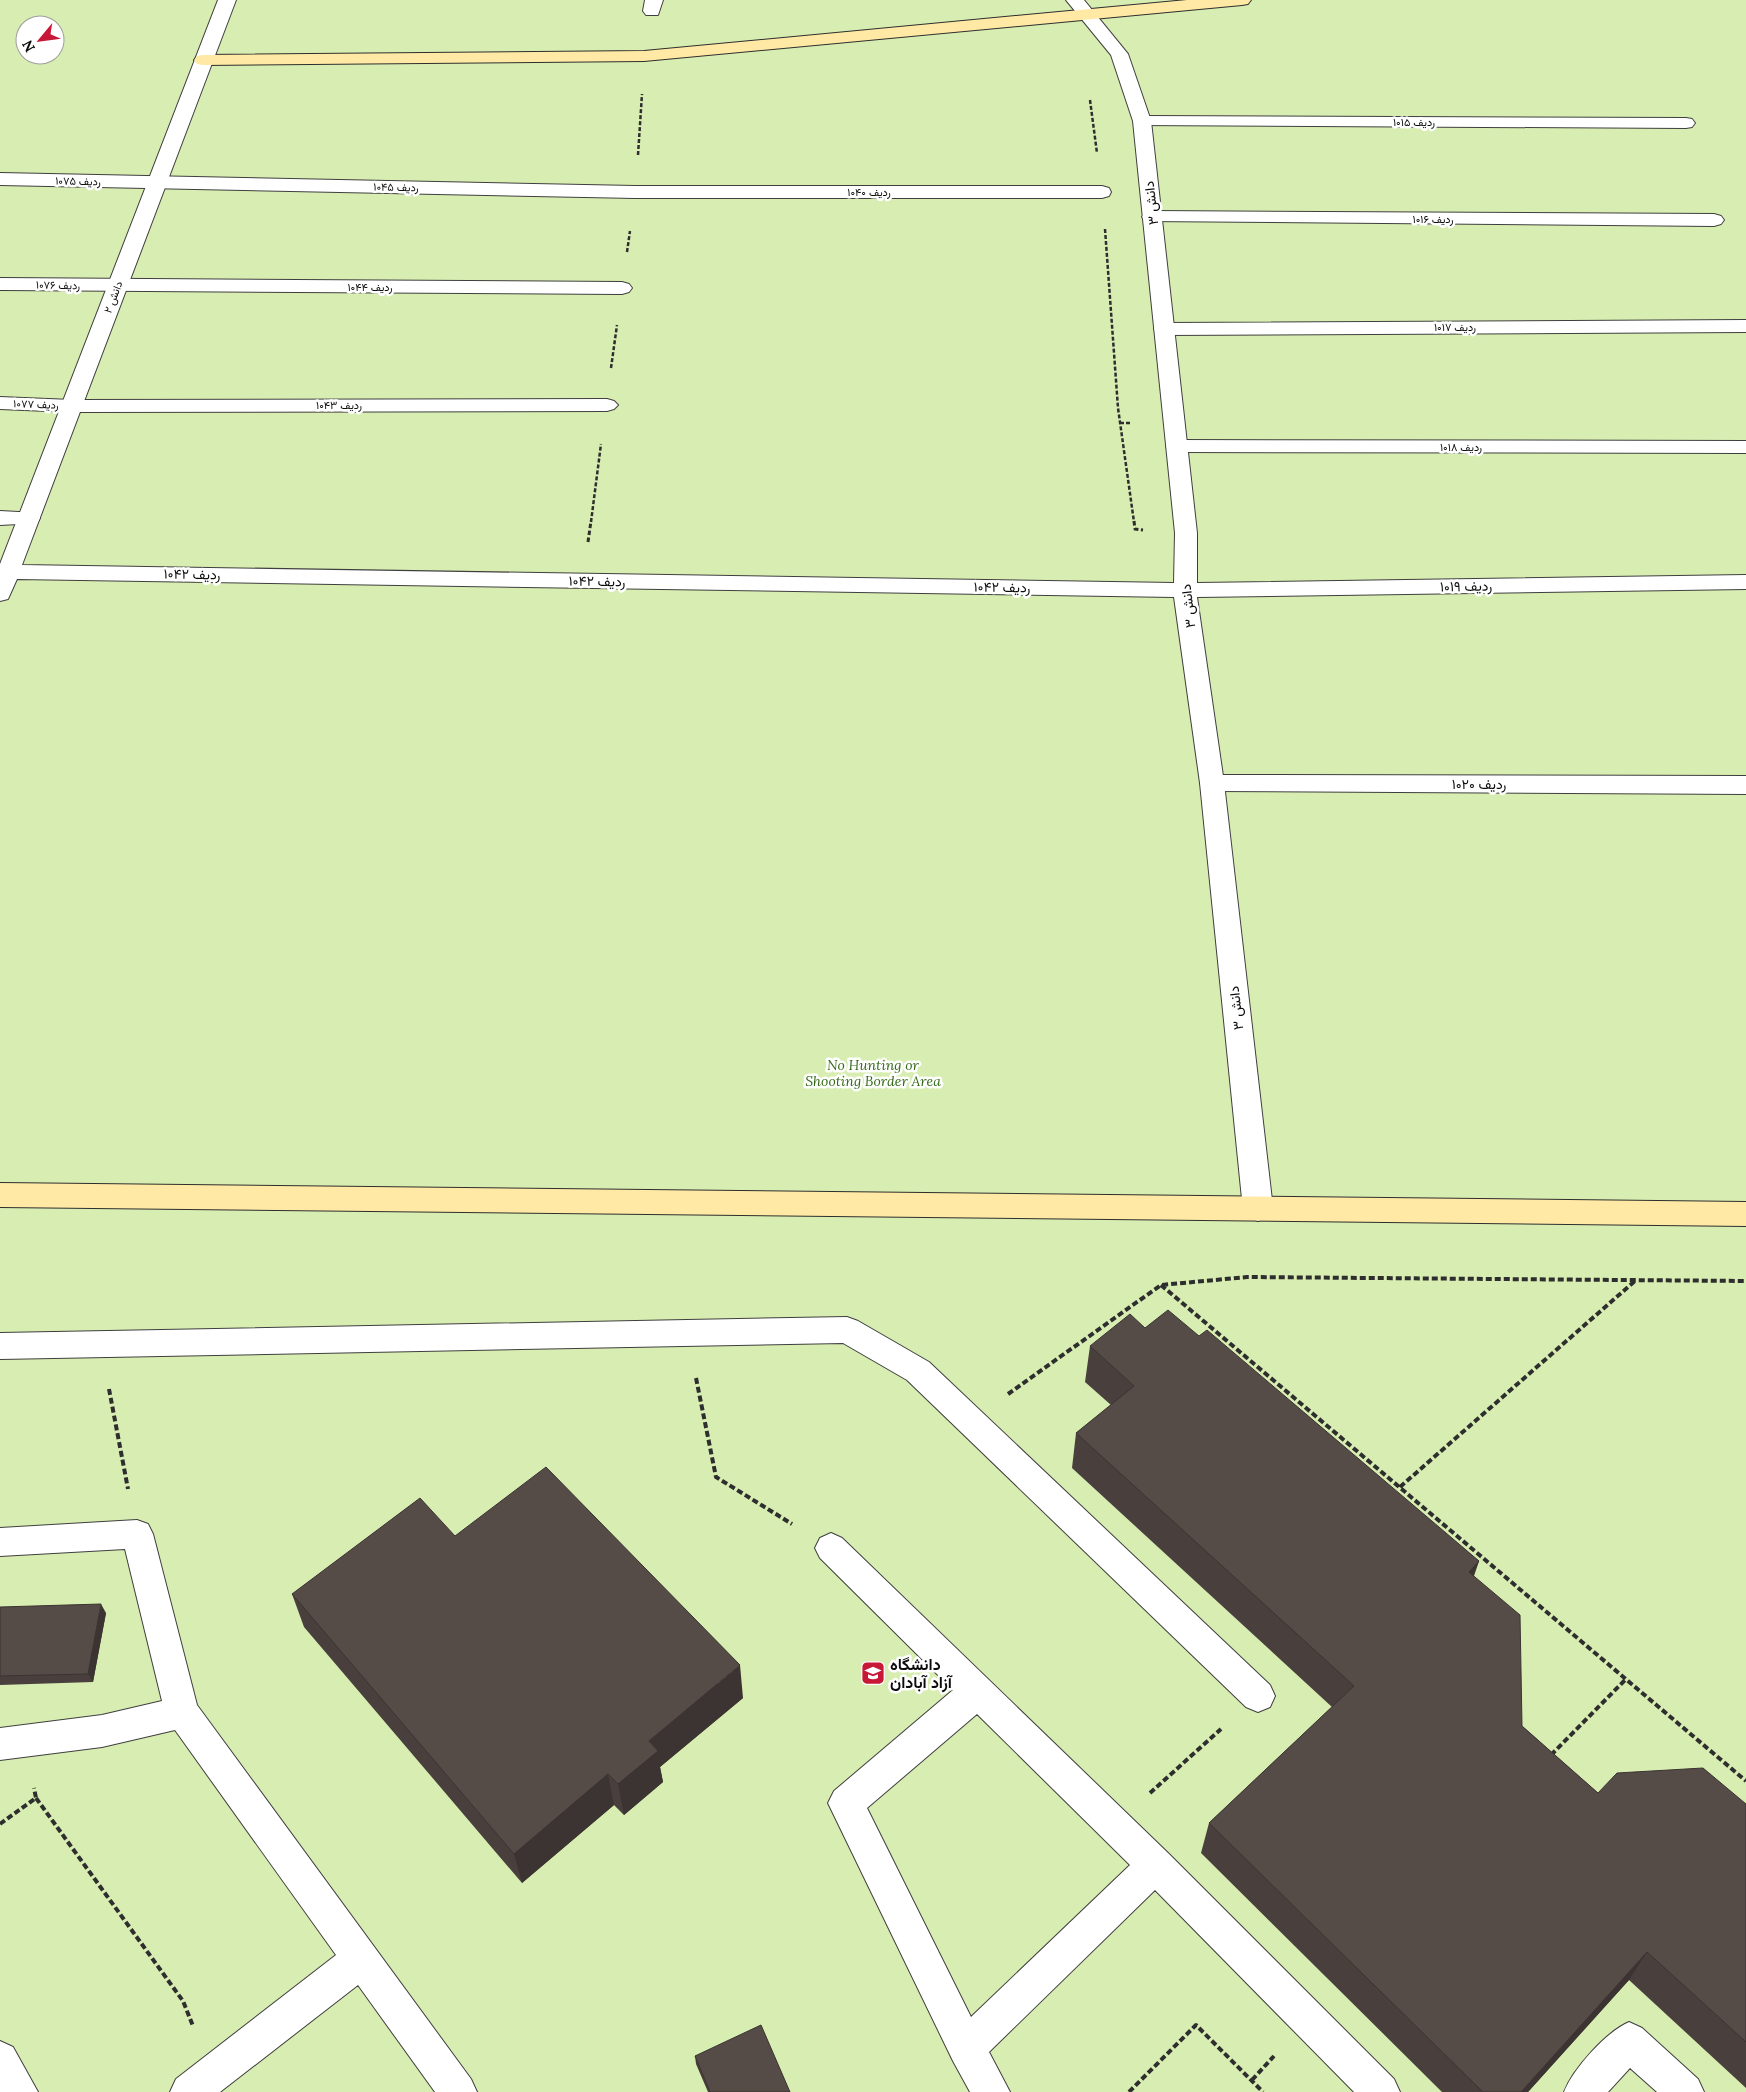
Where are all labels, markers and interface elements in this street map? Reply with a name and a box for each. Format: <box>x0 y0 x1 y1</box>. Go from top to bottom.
north arrow <box>15 15 65 65</box>
text: N <box>18 37 39 55</box>
street label: ردیف ۱۰۱۵ <box>1393 115 1435 129</box>
street label: ردیف ۱۰۷۵ <box>55 174 101 188</box>
street label: ردیف ۱۰۴۵ <box>373 180 419 194</box>
street label: دانش ۳ <box>1140 180 1162 226</box>
street label: ردیف ۱۰۴۰ <box>847 185 891 199</box>
street label: ردیف ۱۰۱۶ <box>1412 212 1454 226</box>
street label: ردیف ۱۰۷۶ <box>36 278 81 292</box>
street label: دانش ۲ <box>101 279 125 315</box>
street label: ردیف ۱۰۴۴ <box>347 280 393 294</box>
street label: ردیف ۱۰۱۷ <box>1434 320 1476 334</box>
street label: ردیف ۱۰۷۷ <box>13 396 59 412</box>
street label: ردیف ۱۰۴۳ <box>316 398 362 412</box>
street label: ردیف ۱۰۱۸ <box>1440 440 1482 454</box>
street label: ردیف ۱۰۴۲ <box>163 565 221 583</box>
street label: ردیف ۱۰۴۲ <box>568 572 626 590</box>
street label: ردیف ۱۰۱۹ <box>1440 577 1492 595</box>
street label: ردیف ۱۰۴۲ <box>973 578 1031 596</box>
street label: دانش ۳ <box>1177 583 1199 629</box>
street label: ردیف ۱۰۲۰ <box>1452 775 1507 793</box>
street label: دانش ۳ <box>1225 985 1247 1031</box>
park label: No Hunting or Shooting Border Area <box>805 1056 941 1090</box>
place label: دانشگاه آزاد آبادان <box>890 1654 954 1693</box>
school or university icon: دانشگاه آزاد آبادان <box>860 1660 886 1686</box>

